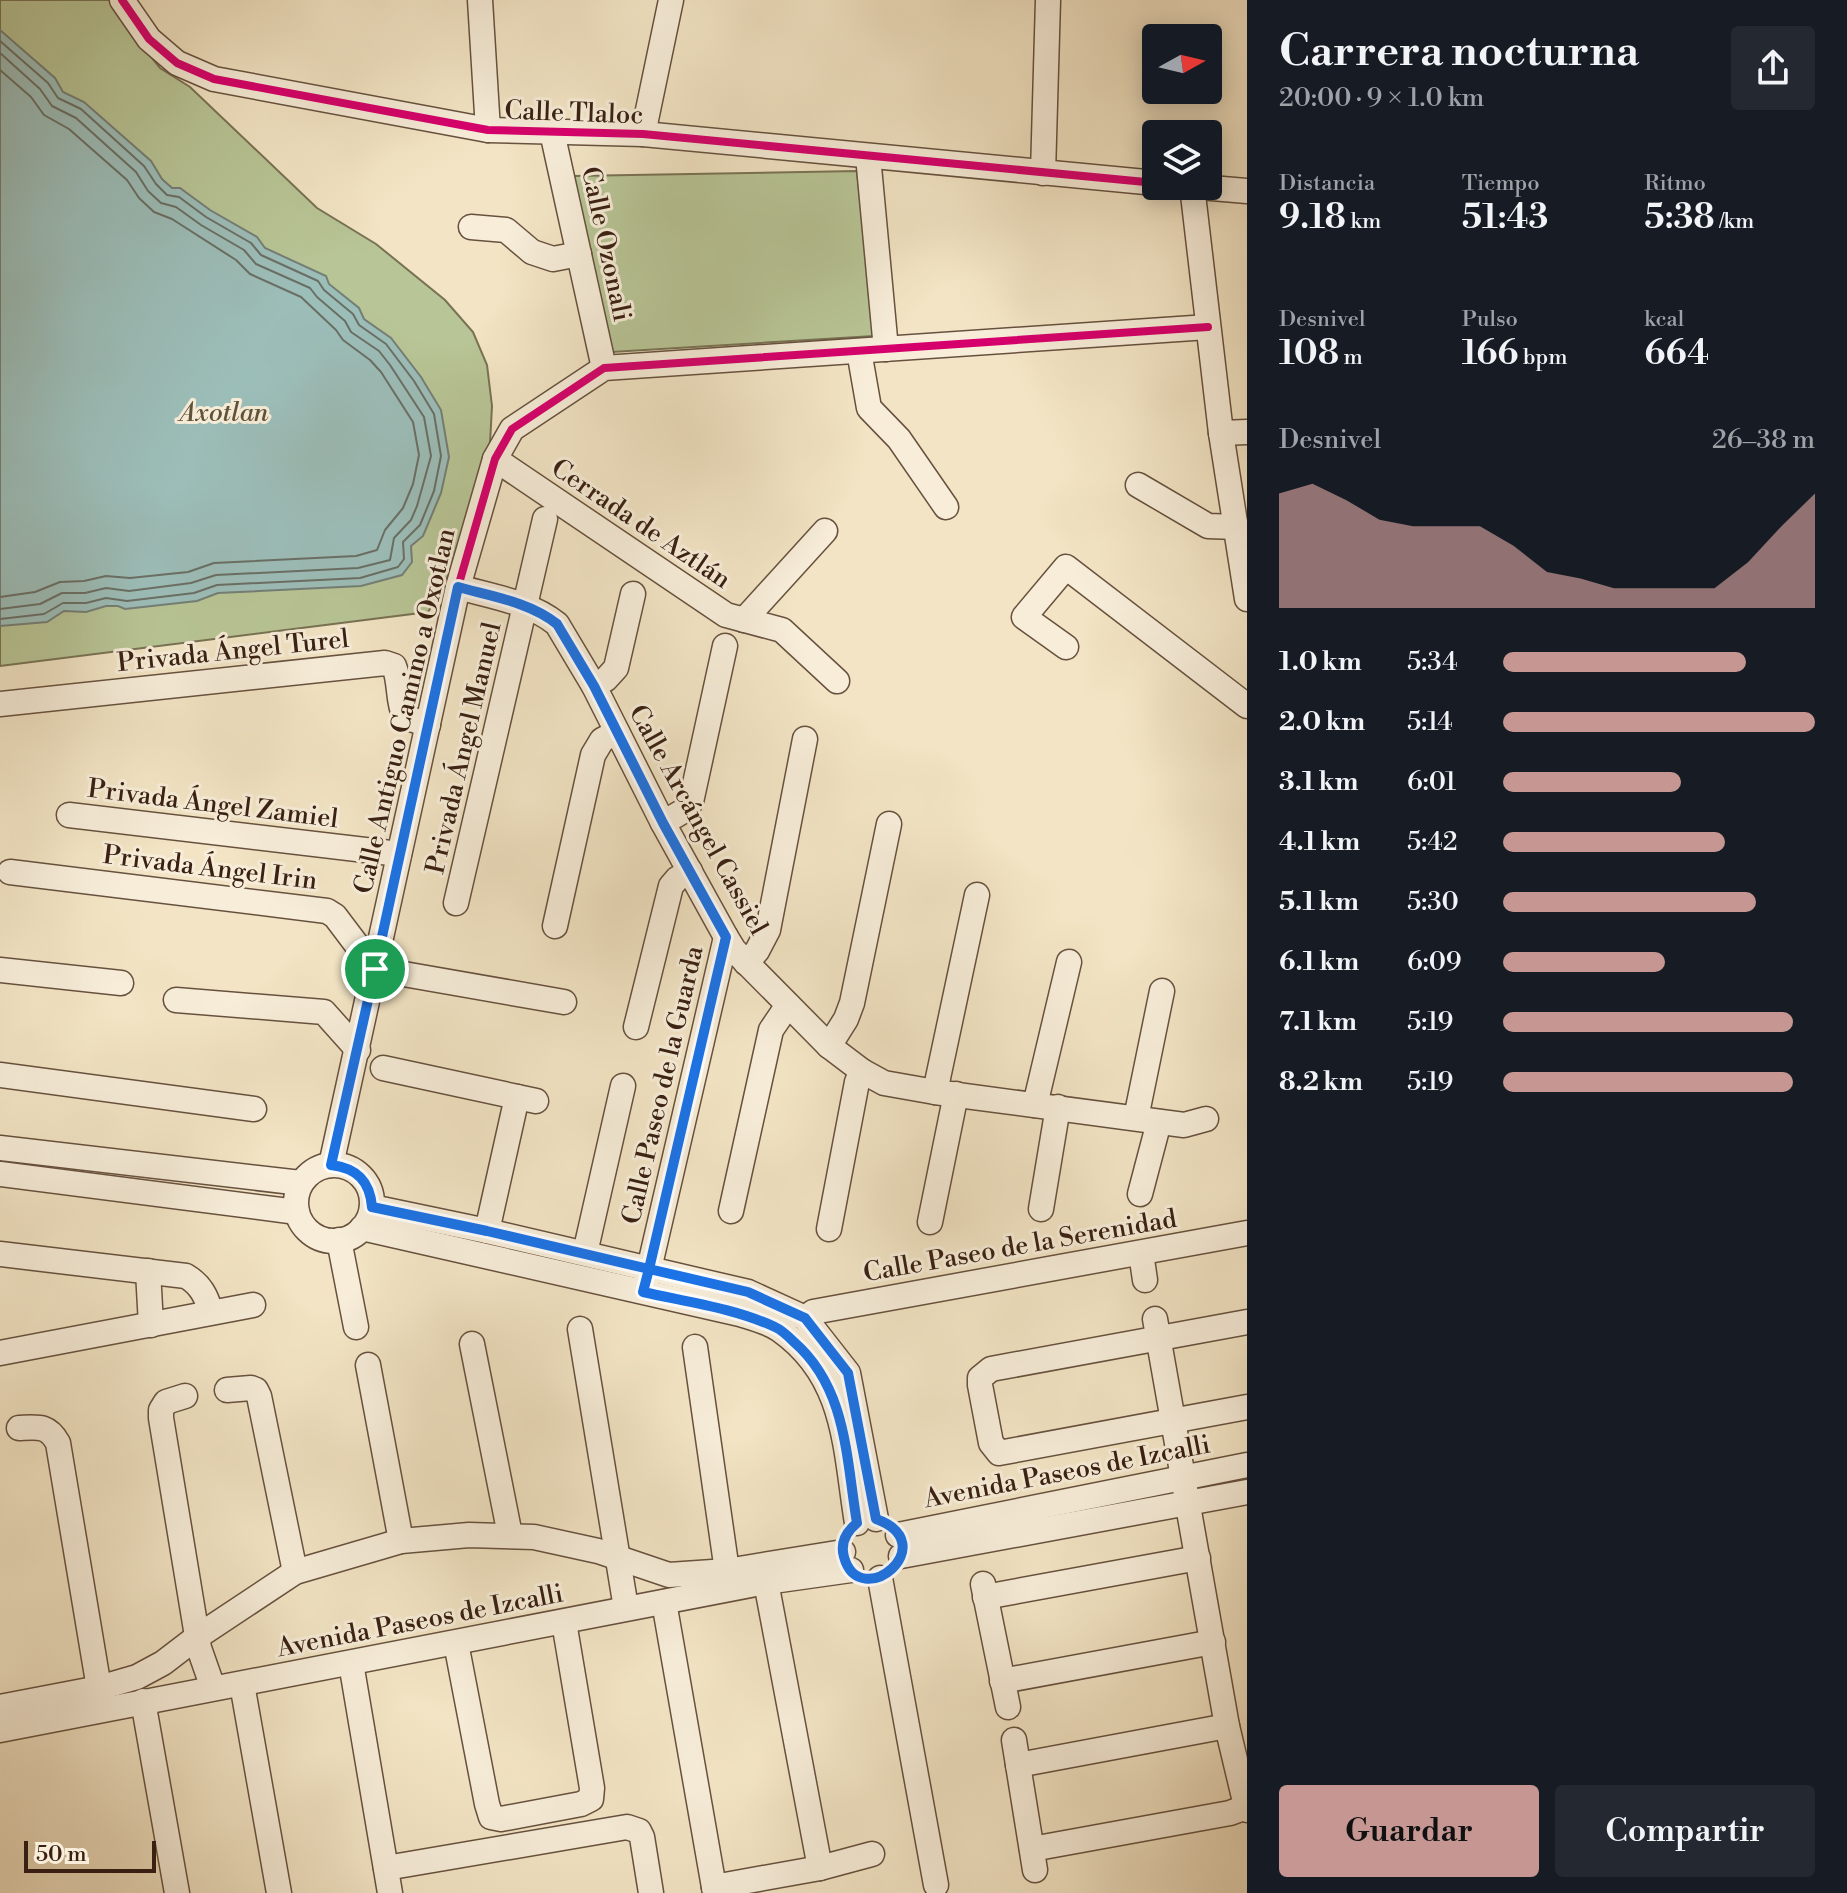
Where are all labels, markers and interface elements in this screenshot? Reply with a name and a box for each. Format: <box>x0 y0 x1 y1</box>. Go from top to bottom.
north arrow <box>1142 24 1222 104</box>
map controls <box>1142 24 1222 200</box>
text: Carrera nocturna <box>1279 24 1639 79</box>
button: share <box>1731 26 1815 110</box>
text: 20:00 · 9 × 1.0 km <box>1279 82 1484 114</box>
street label: Calle Tlaloc <box>504 95 644 131</box>
button: layers <box>1142 120 1222 200</box>
street label: Calle Ozonali <box>574 164 638 324</box>
text: Distancia <box>1279 170 1375 197</box>
text: Tiempo <box>1462 170 1540 197</box>
text: Ritmo <box>1644 170 1706 197</box>
text: 9.18 <box>1279 197 1346 239</box>
text: 51:43 <box>1462 197 1548 239</box>
text: 5:38 <box>1644 197 1715 239</box>
text: km <box>1346 208 1381 235</box>
text: /km <box>1715 208 1754 235</box>
text: Desnivel <box>1279 306 1365 333</box>
text: Pulso <box>1462 306 1518 333</box>
text: kcal <box>1644 306 1684 333</box>
text: 108 <box>1279 333 1339 375</box>
text: 166 <box>1462 333 1519 375</box>
text: 664 <box>1644 333 1709 375</box>
text: m <box>1339 344 1363 371</box>
text: bpm <box>1519 344 1568 371</box>
park label: Axotlan <box>177 397 269 429</box>
text: Desnivel <box>1279 424 1381 456</box>
text: 26–38 m <box>1712 424 1815 456</box>
street label: Cerrada de Aztlán <box>545 452 737 596</box>
street label: Calle Antiguo Camino a Oxotlan <box>347 525 463 897</box>
street label: Privada Ángel Manuel <box>418 618 509 877</box>
street label: Privada Ángel Turel <box>115 621 351 679</box>
text: 1.0 km <box>1279 646 1362 678</box>
text: 5:34 <box>1407 646 1457 678</box>
street label: Calle Arcángel Cassiel <box>621 699 775 941</box>
text: 2.0 km <box>1279 706 1365 738</box>
text: 5:14 <box>1407 706 1453 738</box>
text: 3.1 km <box>1279 766 1358 798</box>
text: 6:01 <box>1407 766 1456 798</box>
street label: Privada Ángel Zamiel <box>86 771 341 835</box>
text: 4.1 km <box>1279 826 1360 858</box>
text: 5:42 <box>1407 826 1458 858</box>
street label: Privada Ángel Irin <box>101 837 319 897</box>
text: 5.1 km <box>1279 886 1359 918</box>
text: 5:30 <box>1407 886 1459 918</box>
pin <box>341 935 409 1003</box>
street label: Calle Paseo de la Guarda <box>615 942 711 1227</box>
text: 6.1 km <box>1279 946 1359 978</box>
text: 6:09 <box>1407 946 1462 978</box>
icon: arrive <box>353 947 397 991</box>
text: 7.1 km <box>1279 1006 1357 1038</box>
text: 5:19 <box>1407 1006 1453 1038</box>
text: 8.2 km <box>1279 1066 1363 1098</box>
text: 5:19 <box>1407 1066 1453 1098</box>
street label: Calle Paseo de la Serenidad <box>861 1203 1179 1289</box>
street label: Avenida Paseos de Izcalli <box>920 1429 1213 1516</box>
street label: Avenida Paseos de Izcalli <box>273 1578 566 1665</box>
button: Guardar <box>1279 1785 1539 1877</box>
button: Compartir <box>1555 1785 1815 1877</box>
scale bar <box>24 1837 156 1873</box>
text: 50 m <box>36 1841 87 1868</box>

